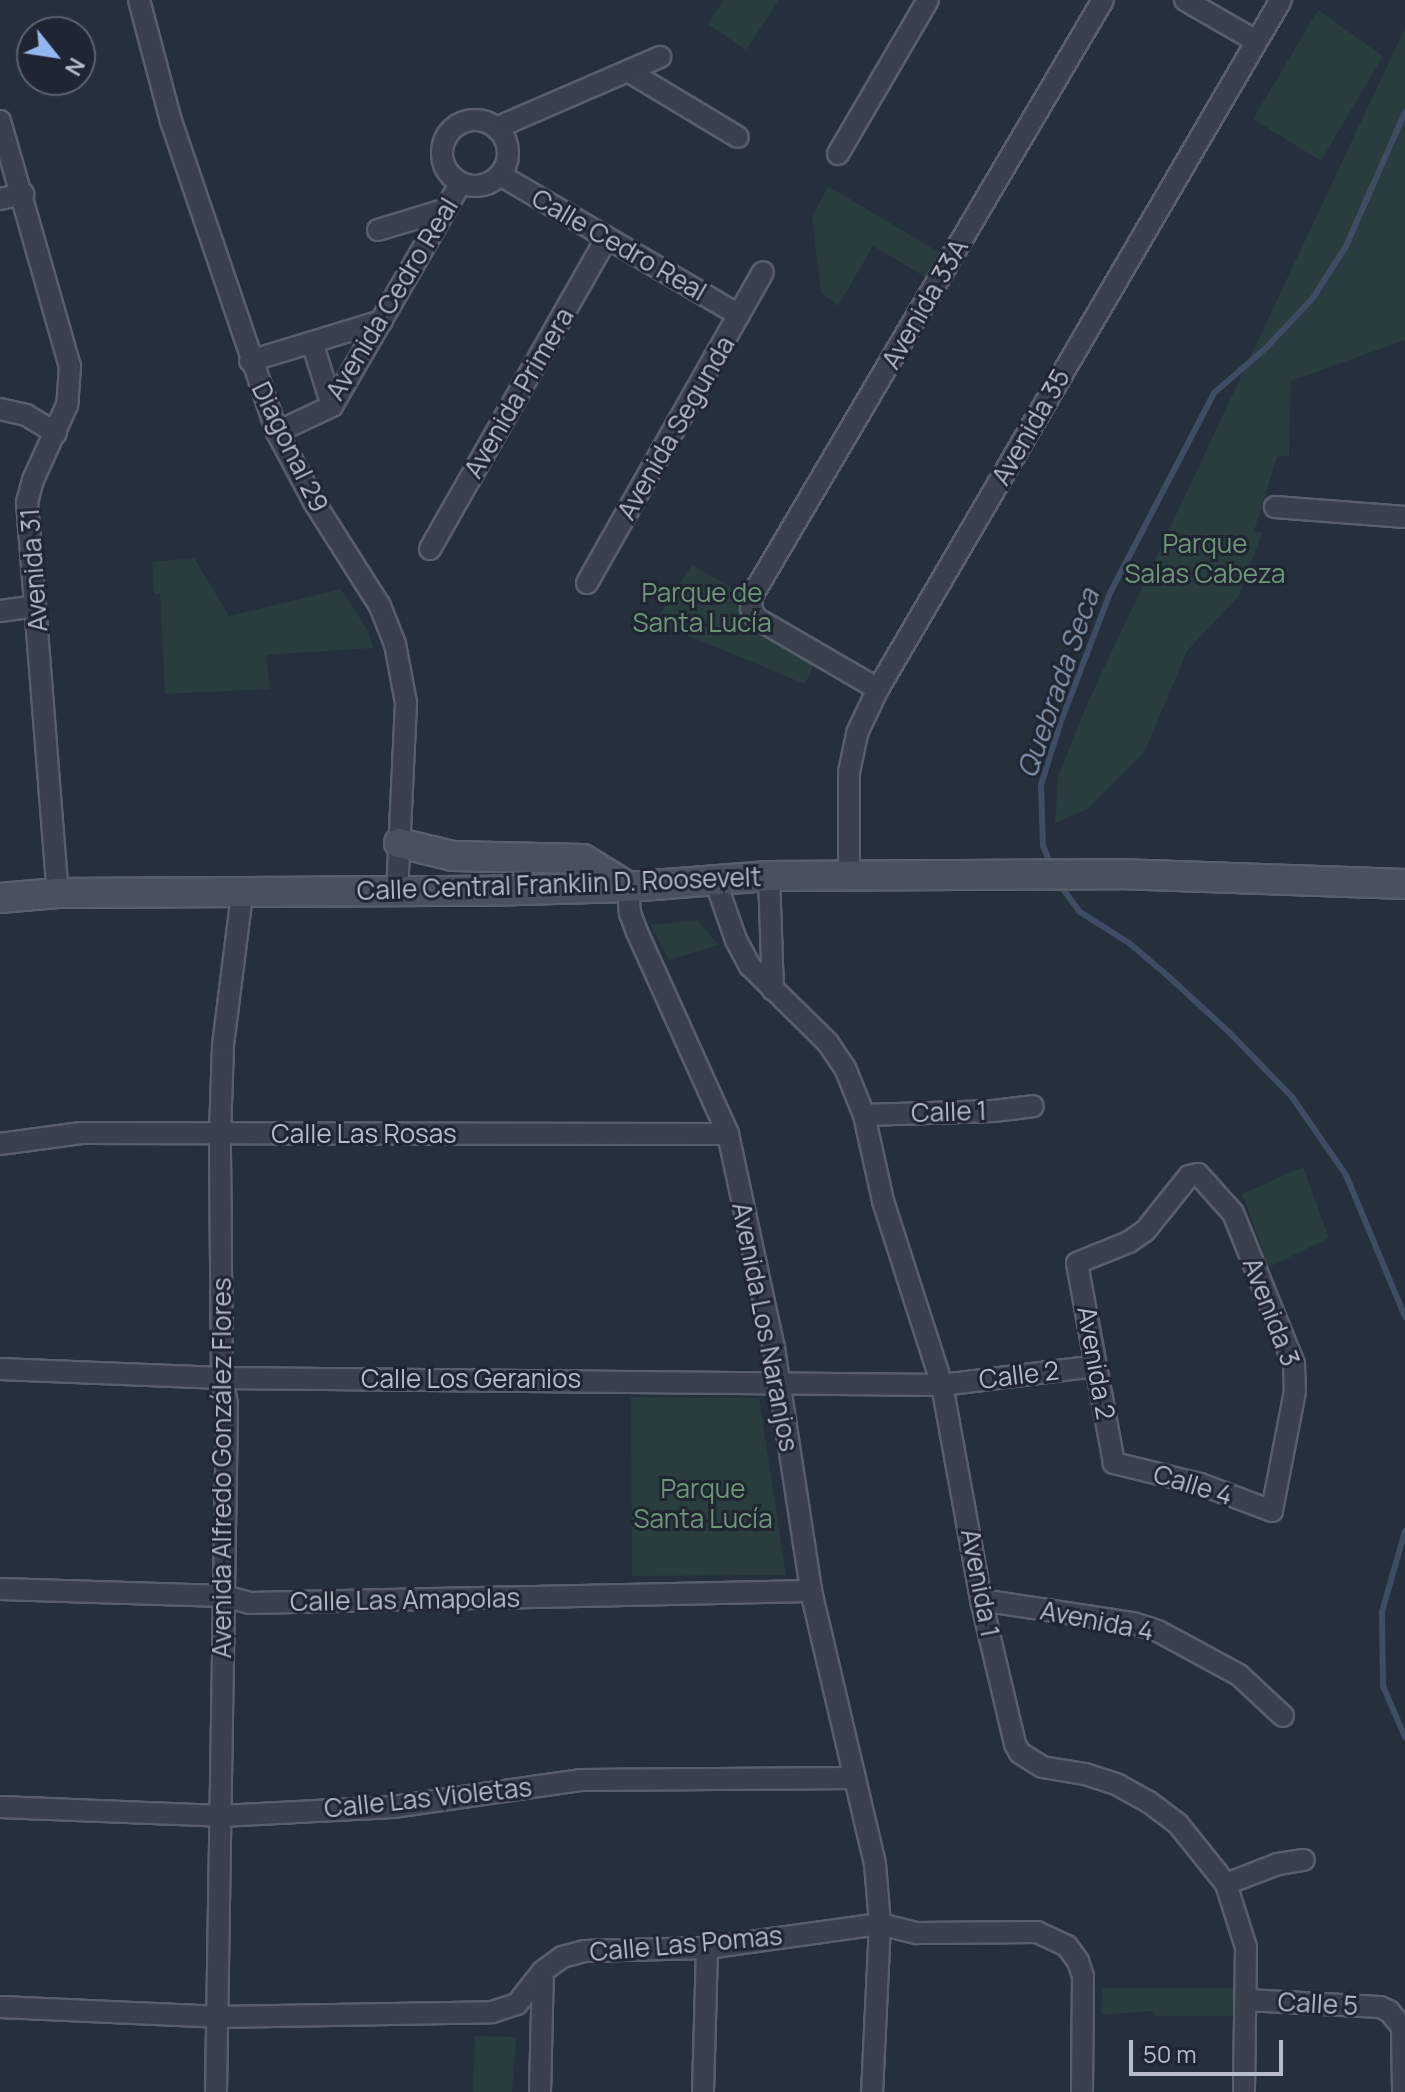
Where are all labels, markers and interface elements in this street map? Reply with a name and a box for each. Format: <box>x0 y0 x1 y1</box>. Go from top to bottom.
north arrow <box>16 16 96 96</box>
text: N <box>58 53 92 81</box>
street label: Calle Cedro Real <box>526 182 712 308</box>
street label: Avenida Cedro Real <box>319 192 465 406</box>
street label: Avenida 33A <box>875 234 975 374</box>
street label: Avenida Primera <box>458 302 580 484</box>
street label: Avenida Segunda <box>611 331 741 525</box>
street label: Avenida 35 <box>985 363 1077 491</box>
street label: Diagonal 29 <box>245 377 335 517</box>
street label: Avenida 31 <box>14 507 54 633</box>
park label: Parque Salas Cabeza <box>1125 528 1285 590</box>
park label: Parque de Santa Lucía <box>632 577 772 638</box>
water label: Quebrada Seca <box>1009 584 1105 782</box>
street label: Calle Central Franklin D. Roosevelt <box>356 861 762 907</box>
street label: Calle 1 <box>911 1095 987 1129</box>
street label: Calle Las Rosas <box>271 1118 457 1150</box>
street label: Avenida Los Naranjos <box>726 1200 804 1454</box>
street label: Avenida 3 <box>1236 1253 1306 1371</box>
street label: Avenida Alfredo González Flores <box>206 1278 238 1658</box>
street label: Avenida 2 <box>1071 1304 1121 1422</box>
street label: Calle 2 <box>977 1355 1061 1395</box>
street label: Calle Los Geranios <box>361 1363 581 1395</box>
street label: Calle 4 <box>1150 1458 1236 1512</box>
park label: Parque Santa Lucía <box>633 1473 773 1534</box>
street label: Avenida 1 <box>954 1526 1006 1640</box>
street label: Calle Las Amapolas <box>290 1582 520 1618</box>
street label: Avenida 4 <box>1038 1595 1156 1647</box>
street label: Calle Las Violetas <box>323 1772 533 1824</box>
street label: Calle Las Pomas <box>588 1920 784 1968</box>
street label: Calle 5 <box>1277 1986 1359 2022</box>
scale bar <box>1133 2024 1287 2074</box>
text: 50 m <box>1143 2037 1197 2070</box>

